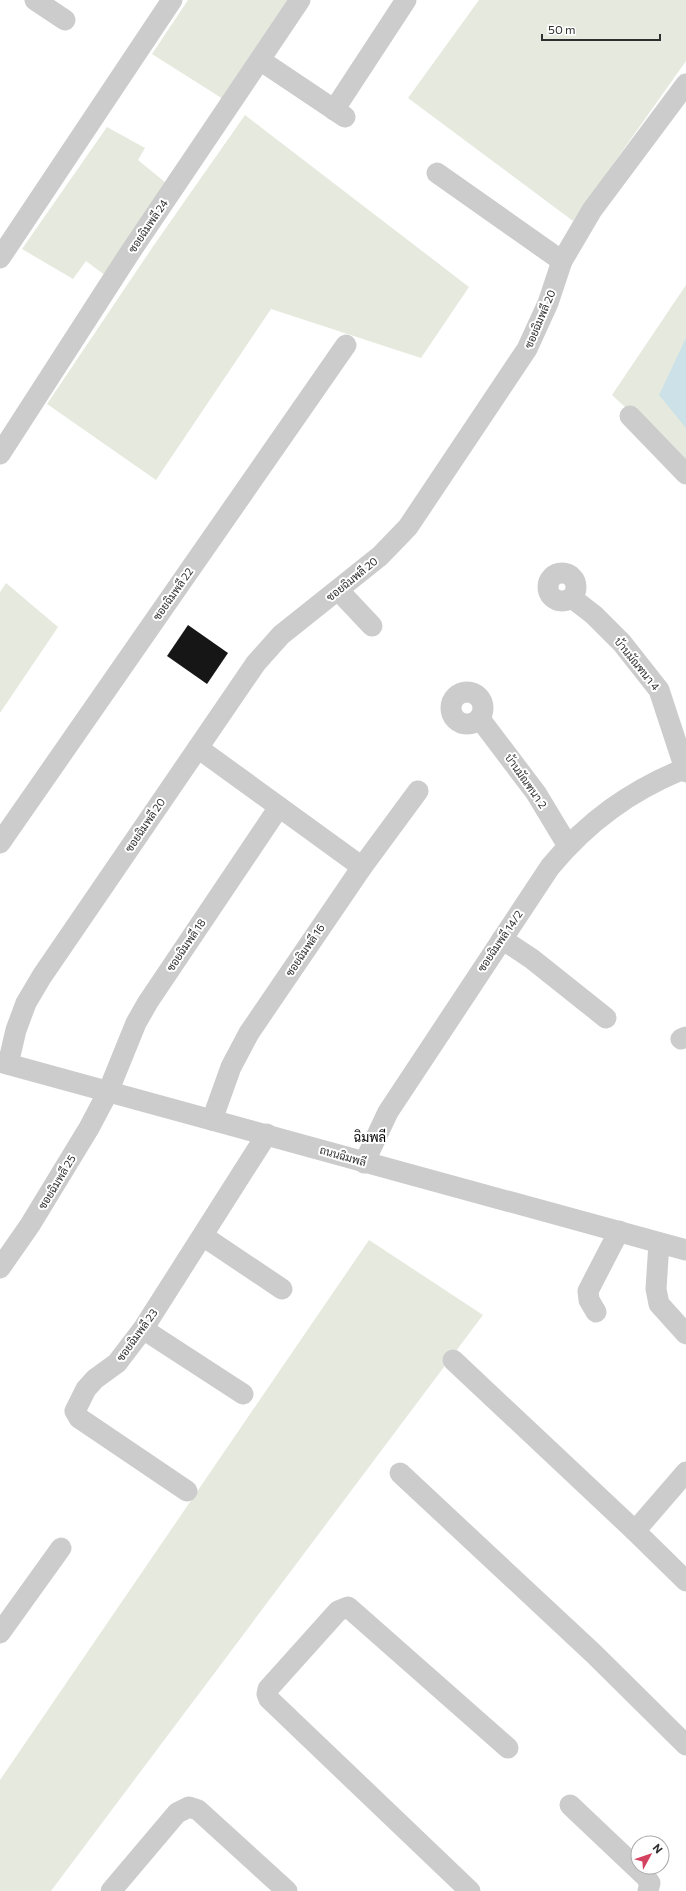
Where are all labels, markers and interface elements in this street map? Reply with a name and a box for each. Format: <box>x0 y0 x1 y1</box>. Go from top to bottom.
scale bar <box>542 16 660 42</box>
text: 50 m <box>548 22 576 36</box>
street label: ซอยฉิมพลี 24 <box>124 196 170 255</box>
street label: ซอยฉิมพลี 20 <box>520 287 558 350</box>
street label: ซอยฉิมพลี 20 <box>323 553 380 603</box>
street label: ซอยฉิมพลี 22 <box>149 564 195 622</box>
street label: บ้านมัณฑนา 4 <box>612 635 663 693</box>
street label: บ้านมัณฑนา 2 <box>503 751 550 811</box>
street label: ซอยฉิมพลี 20 <box>121 795 167 854</box>
street label: ซอยฉิมพลี 14/2 <box>473 907 525 974</box>
street label: ซอยฉิมพลี 18 <box>162 915 208 973</box>
street label: ซอยฉิมพลี 16 <box>281 920 327 978</box>
district label: ฉิมพลี <box>354 1128 386 1145</box>
street label: ถนนฉิมพลี <box>318 1142 368 1168</box>
street label: ซอยฉิมพลี 25 <box>34 1152 78 1211</box>
street label: ซอยฉิมพลี 23 <box>112 1305 160 1363</box>
north arrow <box>630 1835 670 1875</box>
text: N <box>650 1841 666 1856</box>

